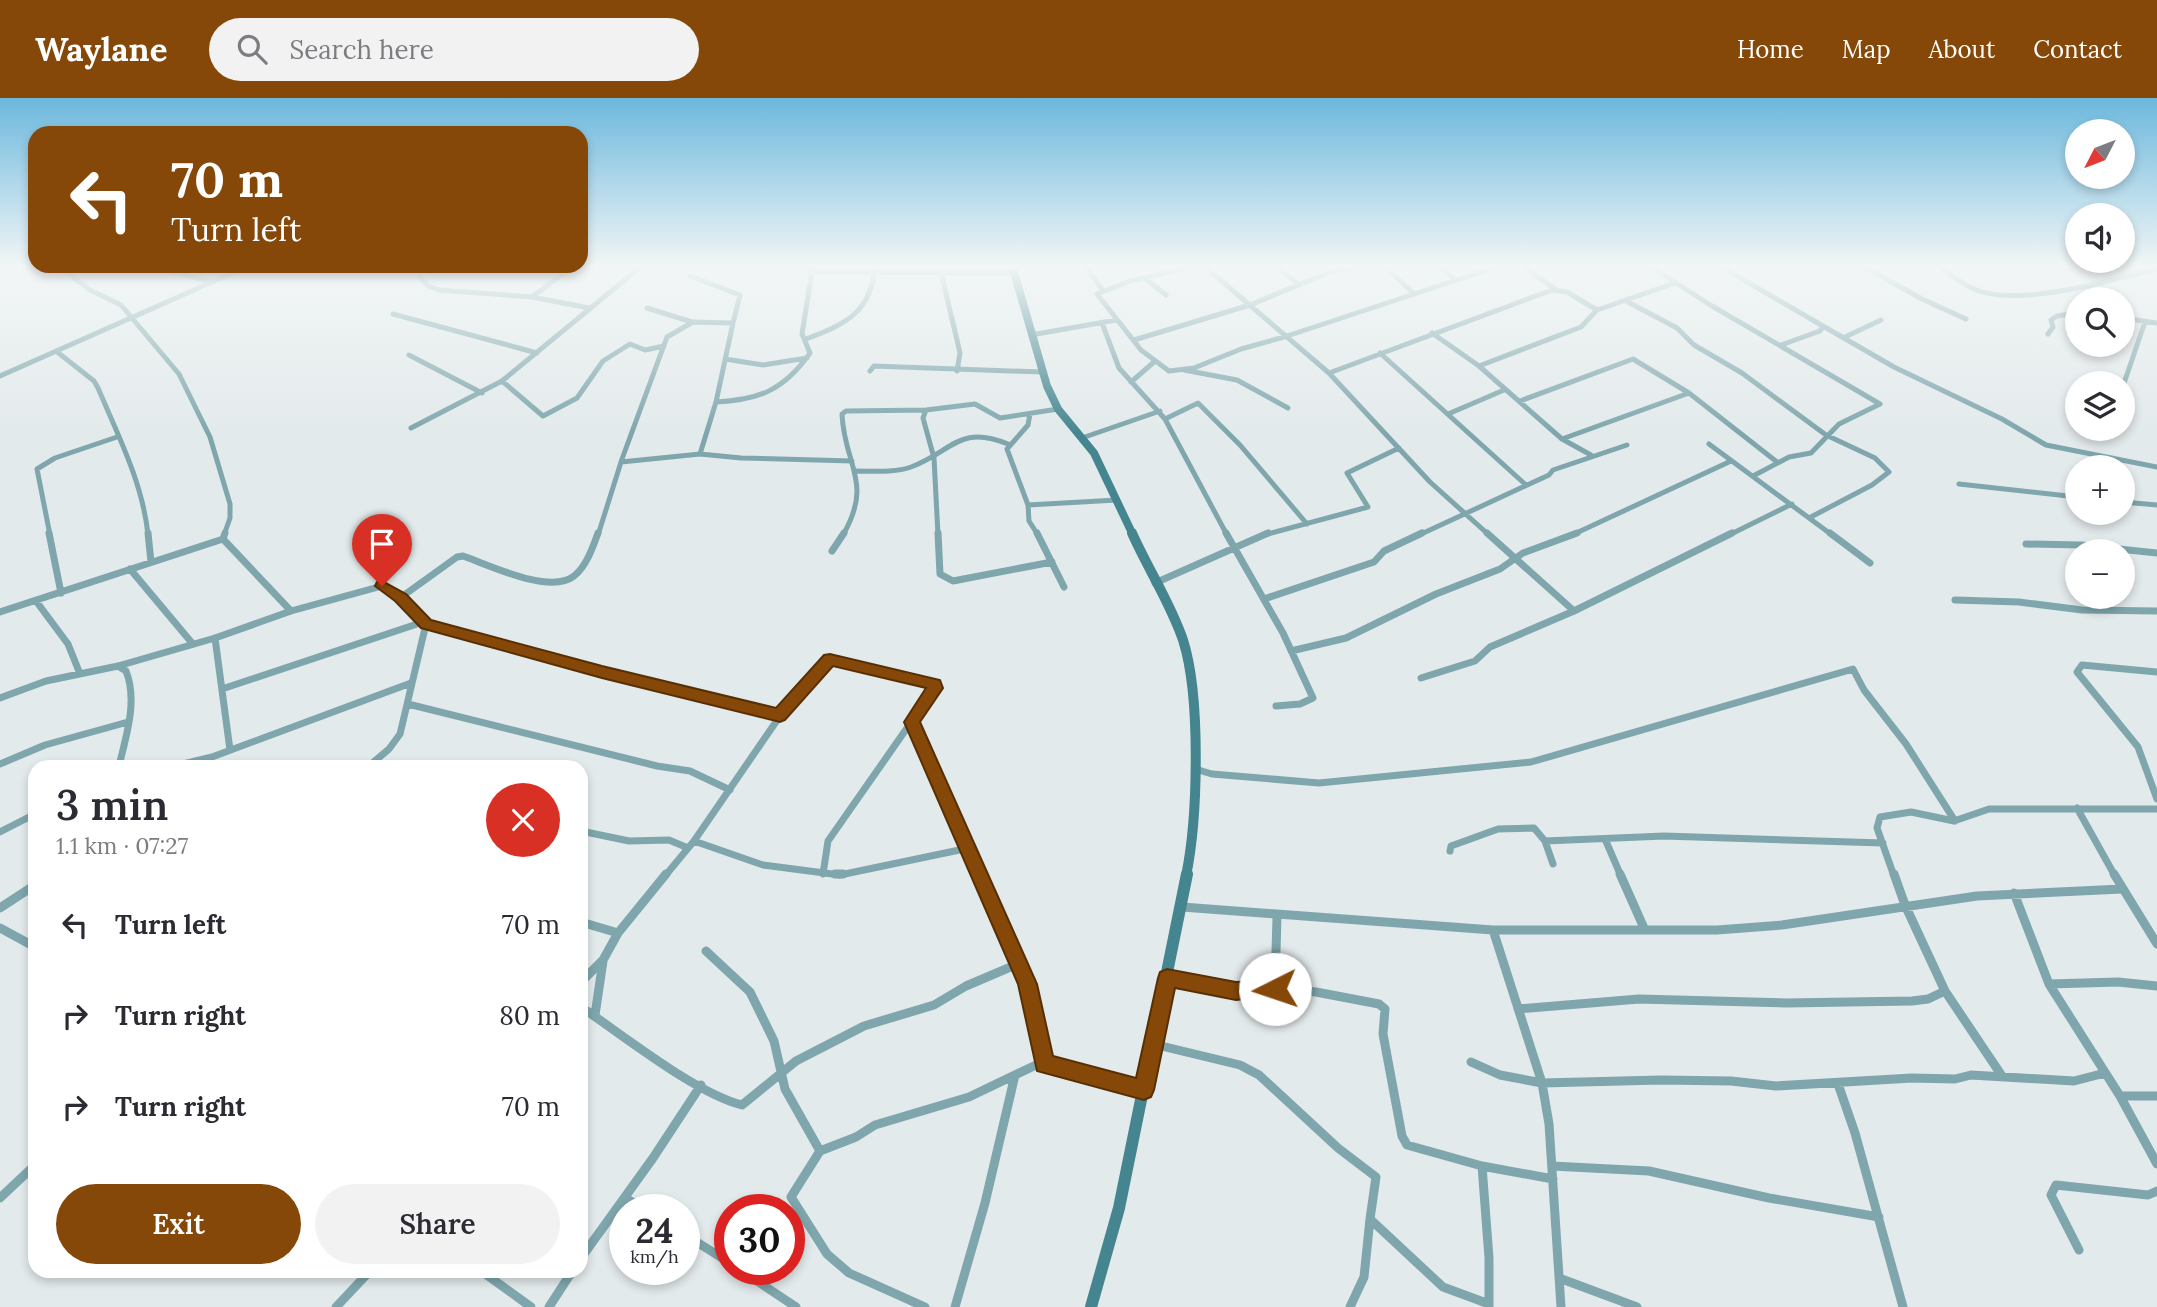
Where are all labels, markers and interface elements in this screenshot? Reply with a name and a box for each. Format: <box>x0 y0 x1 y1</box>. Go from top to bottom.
search box <box>209 18 699 81</box>
text: Waylane <box>35 28 167 70</box>
icon: search <box>233 30 271 68</box>
text: Search here <box>289 33 434 66</box>
text: Home <box>1737 34 1804 65</box>
text: Map <box>1842 34 1891 65</box>
text: About <box>1929 34 1995 65</box>
text: Contact <box>2033 34 2122 65</box>
north arrow <box>2065 119 2135 189</box>
map controls <box>2065 119 2135 609</box>
text: 70 m <box>171 148 283 210</box>
icon: left <box>56 154 147 245</box>
button: sound <box>2065 203 2135 273</box>
text: Turn left <box>171 209 301 250</box>
button: search <box>2065 287 2135 357</box>
button: layers <box>2065 371 2135 441</box>
button: + <box>2065 455 2135 525</box>
pin <box>352 514 412 586</box>
icon: arrive <box>363 525 401 563</box>
button: − <box>2065 539 2135 609</box>
text: 3 min <box>56 778 168 832</box>
button: close <box>486 783 560 857</box>
text: 1.1 km · 07:27 <box>56 831 188 860</box>
icon: left <box>56 906 94 944</box>
text: Turn left <box>115 908 226 941</box>
text: 70 m <box>502 908 560 941</box>
position arrow <box>1238 952 1312 1026</box>
icon: right <box>56 997 94 1035</box>
text: Turn right <box>115 999 246 1032</box>
text: 80 m <box>499 999 560 1032</box>
icon: right <box>56 1088 94 1126</box>
text: Turn right <box>115 1090 246 1123</box>
text: 70 m <box>502 1090 560 1123</box>
button: Exit <box>56 1184 301 1264</box>
button: Share <box>315 1184 560 1264</box>
speed limit sign: 30 <box>714 1194 805 1285</box>
text: 24 <box>636 1208 673 1253</box>
text: km/h <box>630 1245 679 1268</box>

